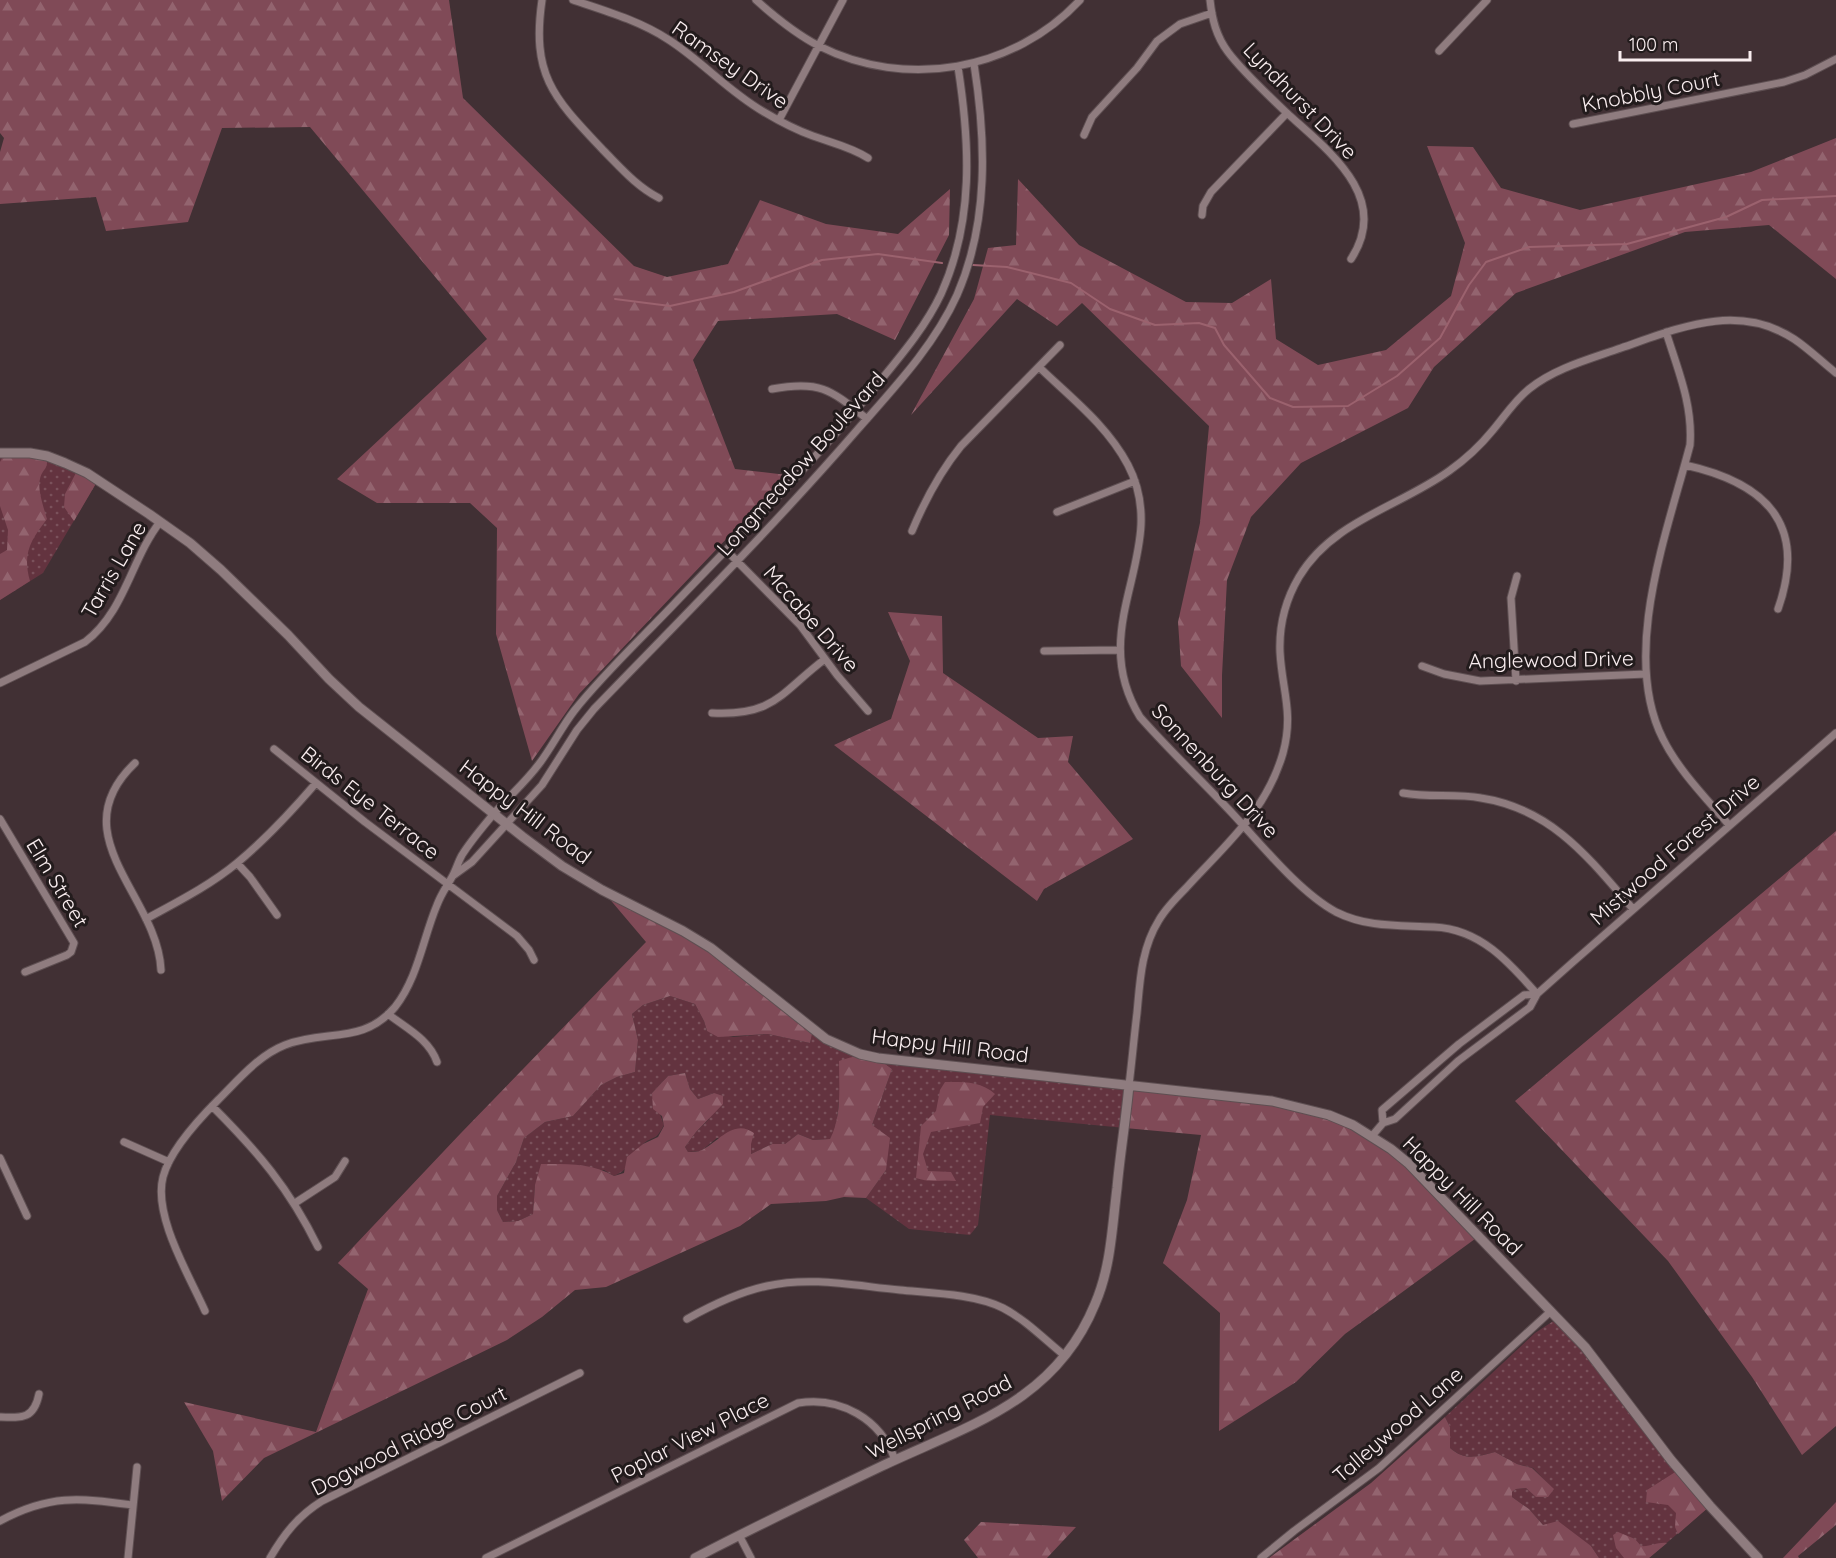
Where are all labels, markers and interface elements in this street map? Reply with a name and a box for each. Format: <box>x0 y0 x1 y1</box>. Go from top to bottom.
street label: Ramsey Drive <box>667 15 794 114</box>
scale bar <box>1620 24 1750 62</box>
text: 100 m <box>1629 33 1678 56</box>
street label: Lyndhurst Drive <box>1238 36 1363 164</box>
street label: Knobbly Court <box>1580 65 1722 117</box>
street label: Longmeadow Boulevard <box>711 366 890 561</box>
street label: Tarris Lane <box>75 516 151 623</box>
street label: Mccabe Drive <box>758 560 865 677</box>
street label: Anglewood Drive <box>1468 645 1634 673</box>
street label: Sonnenburg Drive <box>1147 698 1285 843</box>
street label: Birds Eye Terrace <box>296 740 445 864</box>
street label: Happy Hill Road <box>455 753 597 869</box>
street label: Mistwood Forest Drive <box>1584 768 1764 930</box>
street label: Elm Street <box>21 833 95 932</box>
street label: Happy Hill Road <box>870 1022 1030 1068</box>
street label: Happy Hill Road <box>1398 1130 1528 1260</box>
street label: Talleywood Lane <box>1327 1361 1468 1488</box>
street label: Wellspring Road <box>861 1368 1016 1464</box>
street label: Dogwood Ridge Court <box>307 1380 511 1501</box>
street label: Poplar View Place <box>606 1386 773 1488</box>

